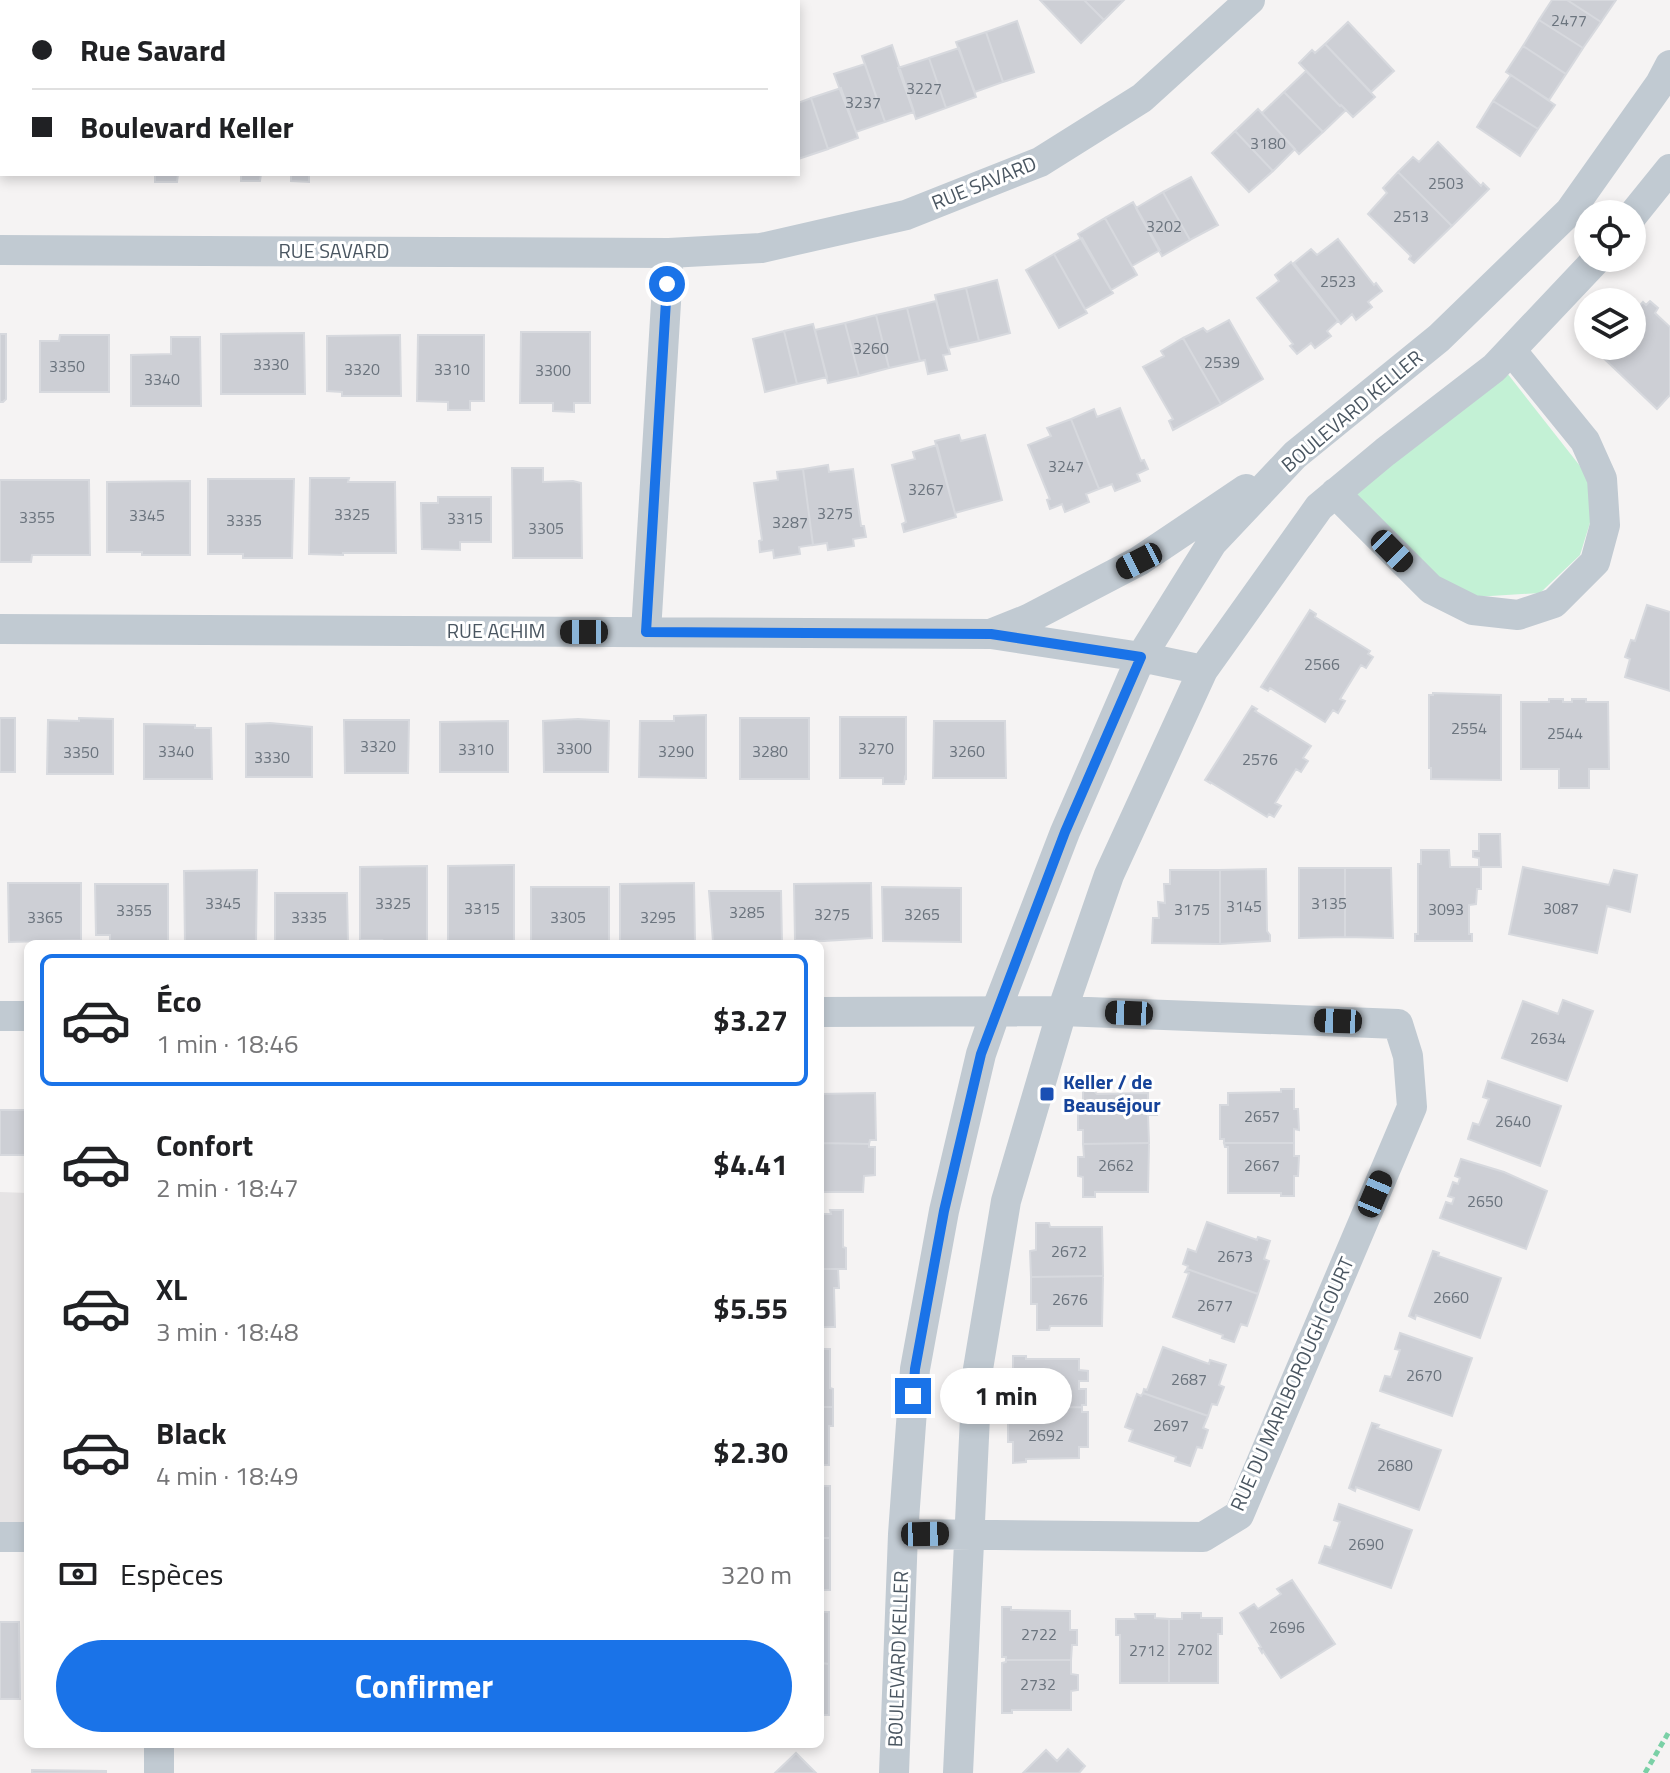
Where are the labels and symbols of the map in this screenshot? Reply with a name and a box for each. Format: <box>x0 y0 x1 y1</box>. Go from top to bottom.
house number: 2477 <box>1551 8 1587 32</box>
house number: 3227 <box>906 76 942 100</box>
house number: 3237 <box>845 90 881 114</box>
house number: 3180 <box>1250 131 1286 155</box>
street label: RUE SAVARD <box>927 147 1041 218</box>
house number: 2503 <box>1428 171 1464 195</box>
house number: 2513 <box>1393 204 1429 228</box>
house number: 3202 <box>1146 214 1182 238</box>
street label: RUE SAVARD <box>279 235 389 266</box>
route start <box>649 266 685 302</box>
house number: 2523 <box>1320 269 1356 293</box>
house number: 3260 <box>853 336 889 360</box>
street label: BOULEVARD KELLER <box>1274 342 1429 479</box>
house number: 2539 <box>1204 350 1240 374</box>
house number: 3330 <box>253 352 289 376</box>
house number: 3350 <box>49 354 85 378</box>
house number: 3320 <box>344 357 380 381</box>
house number: 3310 <box>434 357 470 381</box>
house number: 3300 <box>535 358 571 382</box>
house number: 3340 <box>144 367 180 391</box>
house number: 3247 <box>1048 454 1084 478</box>
house number: 3267 <box>908 477 944 501</box>
house number: 3275 <box>817 501 853 525</box>
house number: 3325 <box>334 502 370 526</box>
house number: 3345 <box>129 503 165 527</box>
house number: 3355 <box>19 505 55 529</box>
house number: 3315 <box>447 506 483 530</box>
house number: 3335 <box>226 508 262 532</box>
house number: 3287 <box>772 510 808 534</box>
house number: 3305 <box>528 516 564 540</box>
car <box>1367 526 1417 576</box>
car <box>1112 539 1166 583</box>
street label: RUE ACHIM <box>447 615 545 646</box>
car <box>560 620 608 644</box>
house number: 2566 <box>1304 652 1340 676</box>
house number: 2554 <box>1451 716 1487 740</box>
house number: 2544 <box>1547 721 1583 745</box>
house number: 3320 <box>360 734 396 758</box>
house number: 3300 <box>556 736 592 760</box>
house number: 3270 <box>858 736 894 760</box>
house number: 3310 <box>458 737 494 761</box>
house number: 3340 <box>158 739 194 763</box>
house number: 3290 <box>658 739 694 763</box>
house number: 3280 <box>752 739 788 763</box>
house number: 3260 <box>949 739 985 763</box>
house number: 3350 <box>63 740 99 764</box>
house number: 3330 <box>254 745 290 769</box>
house number: 2576 <box>1242 747 1278 771</box>
house number: 3345 <box>205 891 241 915</box>
house number: 3325 <box>375 891 411 915</box>
house number: 3135 <box>1311 891 1347 915</box>
house number: 3145 <box>1226 894 1262 918</box>
house number: 3315 <box>464 896 500 920</box>
house number: 3087 <box>1543 896 1579 920</box>
house number: 3175 <box>1174 897 1210 921</box>
house number: 3093 <box>1428 897 1464 921</box>
house number: 3355 <box>116 898 152 922</box>
house number: 3285 <box>729 900 765 924</box>
house number: 3275 <box>814 902 850 926</box>
house number: 3265 <box>904 902 940 926</box>
house number: 3365 <box>27 905 63 929</box>
house number: 3335 <box>291 905 327 929</box>
house number: 3305 <box>550 905 586 929</box>
house number: 3295 <box>640 905 676 929</box>
car <box>1105 1000 1153 1026</box>
car <box>1314 1008 1362 1034</box>
house number: 2634 <box>1530 1026 1566 1050</box>
place label: Keller / de Beauséjour <box>1063 1066 1161 1120</box>
marker: Keller / de Beauséjour <box>1038 1085 1056 1103</box>
house number: 2657 <box>1244 1104 1280 1128</box>
house number: 2640 <box>1495 1109 1531 1133</box>
house number: 2662 <box>1098 1153 1134 1177</box>
house number: 2667 <box>1244 1153 1280 1177</box>
car <box>1355 1167 1395 1221</box>
house number: 2650 <box>1467 1189 1503 1213</box>
house number: 2672 <box>1051 1239 1087 1263</box>
house number: 2673 <box>1217 1244 1253 1268</box>
street label: RUE DU MARLBOROUGH COURT <box>1221 1251 1362 1516</box>
house number: 2660 <box>1433 1285 1469 1309</box>
house number: 2676 <box>1052 1287 1088 1311</box>
house number: 2677 <box>1197 1293 1233 1317</box>
house number: 2670 <box>1406 1363 1442 1387</box>
house number: 2687 <box>1171 1367 1207 1391</box>
callout: 1 min <box>941 1368 1073 1424</box>
route end <box>895 1378 931 1414</box>
house number: 2697 <box>1153 1413 1189 1437</box>
house number: 2692 <box>1028 1423 1064 1447</box>
house number: 2680 <box>1377 1453 1413 1477</box>
car <box>901 1522 949 1546</box>
house number: 2690 <box>1348 1532 1384 1556</box>
street label: BOULEVARD KELLER <box>879 1570 916 1748</box>
house number: 2696 <box>1269 1615 1305 1639</box>
house number: 2722 <box>1021 1622 1057 1646</box>
house number: 2702 <box>1177 1637 1213 1661</box>
house number: 2712 <box>1129 1638 1165 1662</box>
house number: 2732 <box>1020 1672 1056 1696</box>

